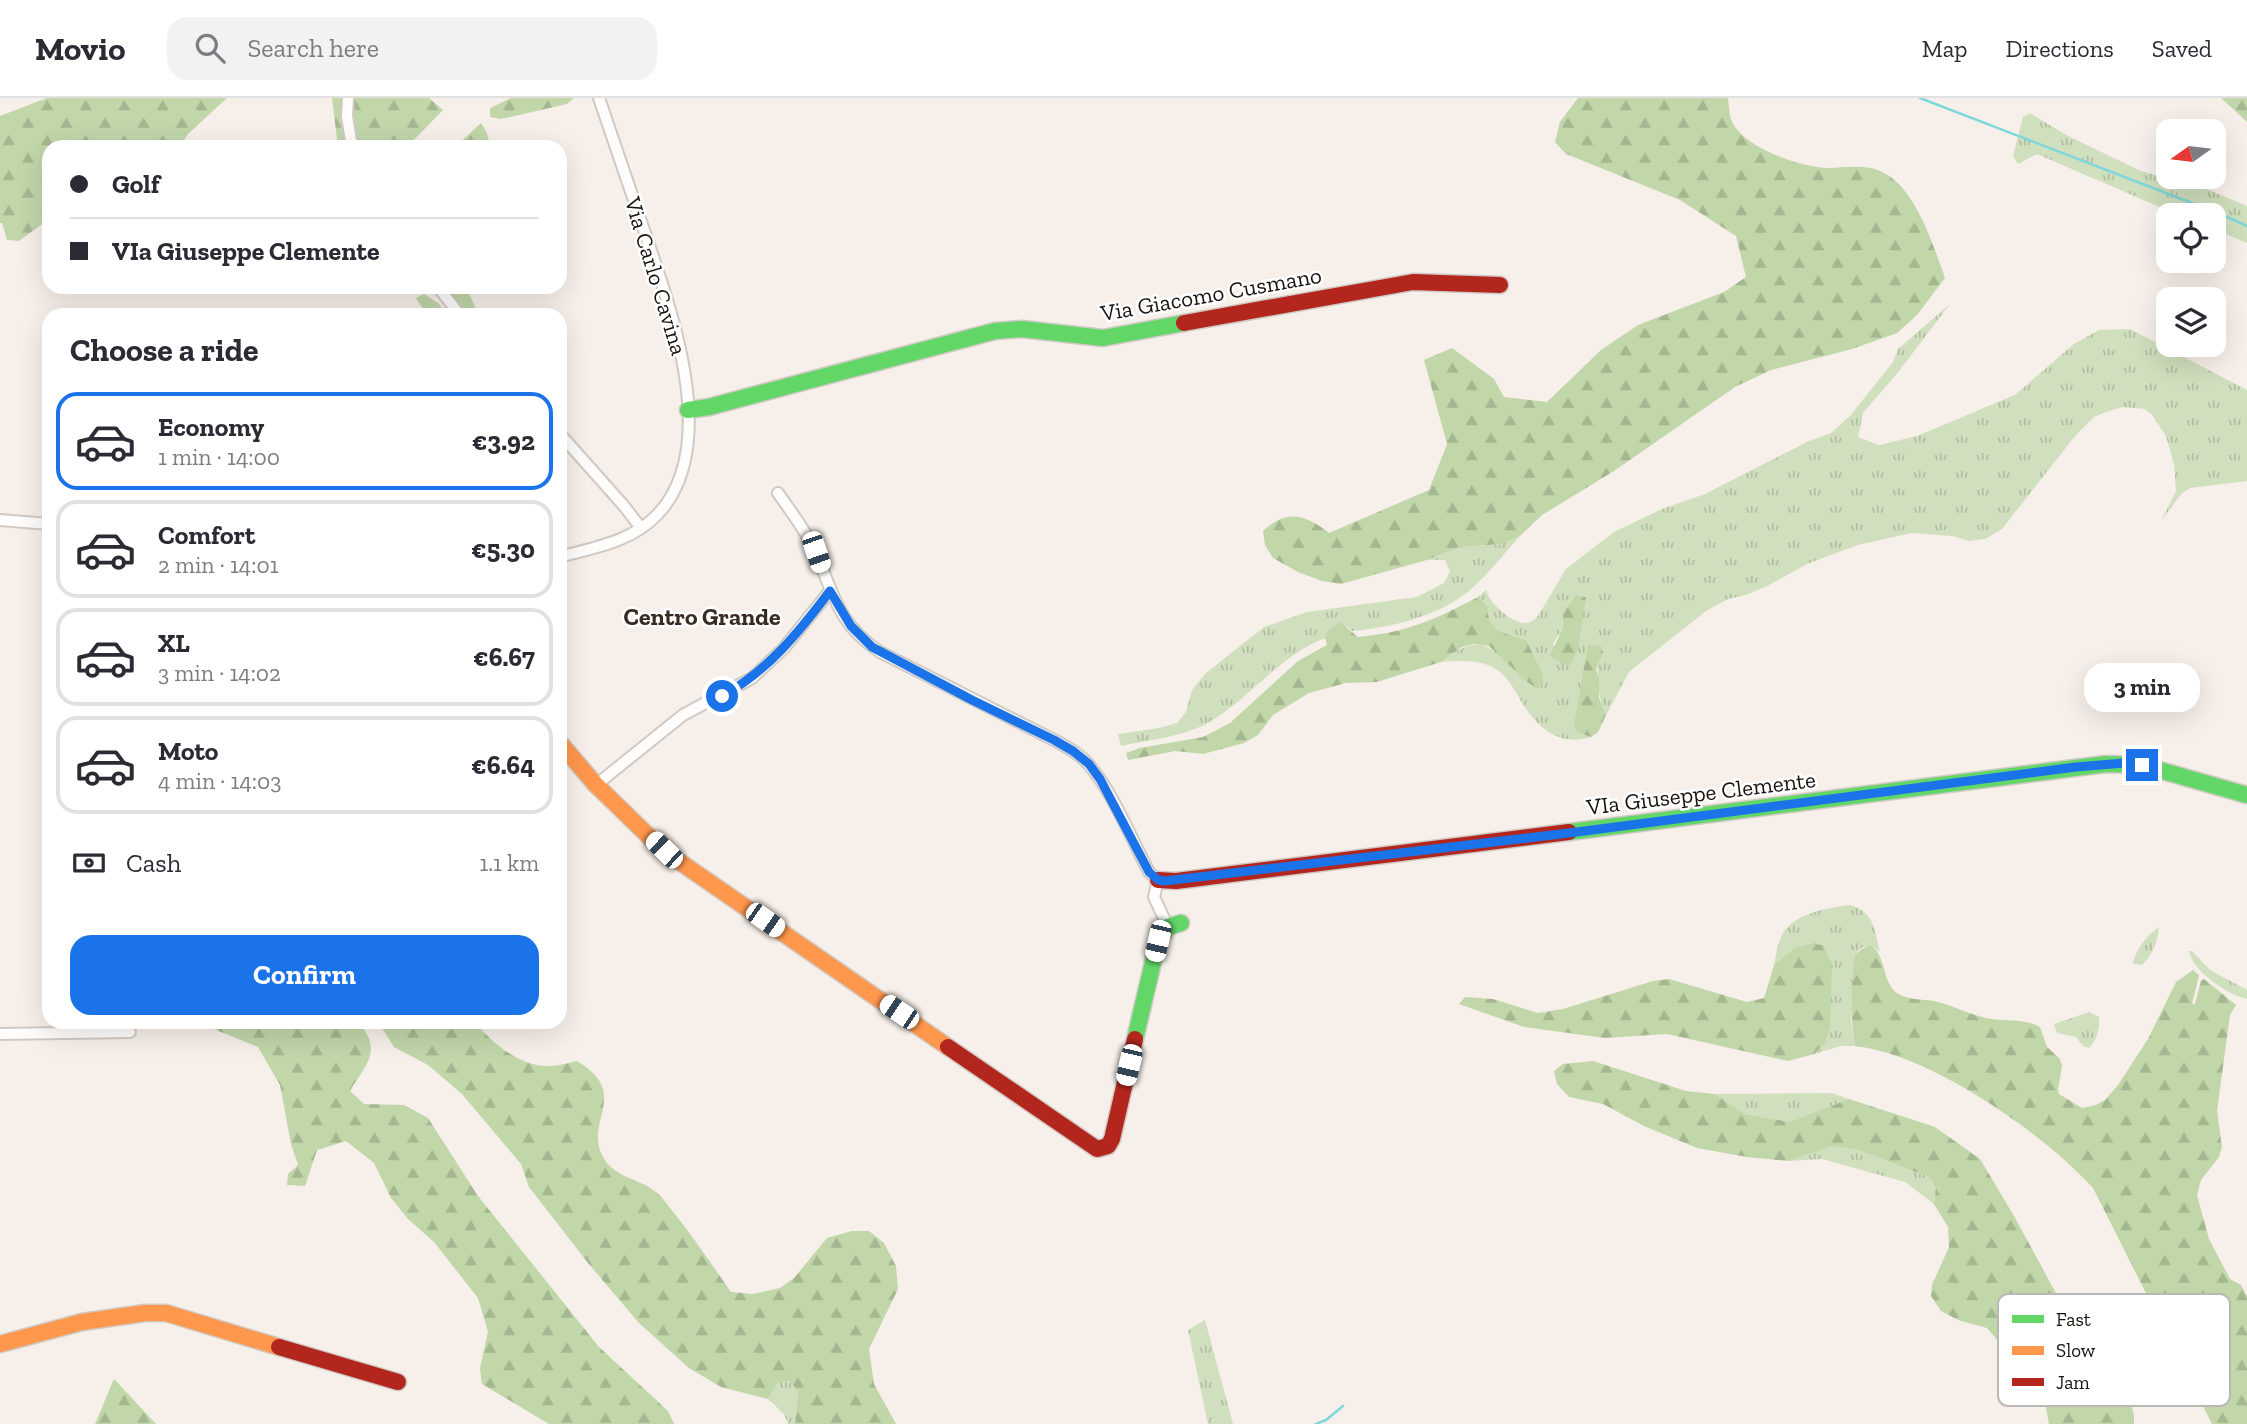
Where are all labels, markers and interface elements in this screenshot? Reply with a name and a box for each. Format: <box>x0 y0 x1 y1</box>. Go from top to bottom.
search box <box>167 17 657 80</box>
text: Movio <box>35 29 125 68</box>
icon: search <box>191 29 229 67</box>
text: Search here <box>247 32 379 64</box>
text: Map <box>1922 34 1968 63</box>
text: Directions <box>2006 34 2114 63</box>
text: Saved <box>2152 34 2212 63</box>
north arrow <box>2156 119 2226 189</box>
map controls <box>2156 119 2226 357</box>
text: Golf <box>112 168 160 200</box>
street label: Via Carlo Cavina <box>618 193 693 358</box>
button: locate <box>2156 203 2226 273</box>
text: VIa Giuseppe Clemente <box>112 235 379 267</box>
street label: Via Giacomo Cusmano <box>1097 261 1324 327</box>
button: layers <box>2156 287 2226 357</box>
text: Choose a ride <box>70 331 258 369</box>
icon: car <box>74 410 137 473</box>
text: Economy <box>158 411 264 443</box>
text: €3.92 <box>472 425 535 457</box>
text: 1 min · 14:00 <box>158 443 280 471</box>
icon: car <box>74 518 137 581</box>
text: Comfort <box>158 519 255 551</box>
car <box>800 529 833 575</box>
text: €5.30 <box>471 533 535 565</box>
text: 2 min · 14:01 <box>158 551 279 579</box>
district label: Centro Grande <box>623 602 781 631</box>
icon: car <box>74 626 137 689</box>
text: XL <box>158 627 190 659</box>
text: €6.67 <box>473 641 535 673</box>
text: 3 min · 14:02 <box>158 659 281 687</box>
callout: 3 min <box>2084 664 2200 712</box>
text: 3 min <box>2113 673 2171 701</box>
route start <box>706 680 738 712</box>
icon: car <box>74 734 137 797</box>
text: Moto <box>158 735 218 767</box>
text: €6.64 <box>471 749 535 781</box>
route end <box>2126 749 2158 781</box>
street label: VIa Giuseppe Clemente <box>1584 765 1817 821</box>
text: 4 min · 14:03 <box>158 767 281 795</box>
car <box>642 828 687 872</box>
icon: cash <box>70 844 108 882</box>
text: Cash <box>126 847 181 879</box>
text: 1.1 km <box>479 849 539 877</box>
car <box>742 899 789 941</box>
car <box>1144 918 1173 964</box>
button: Confirm <box>70 935 539 1015</box>
car <box>876 992 923 1032</box>
car <box>1115 1042 1144 1088</box>
legend <box>1998 1294 2230 1406</box>
text: Fast <box>2056 1308 2091 1331</box>
text: Slow <box>2056 1339 2096 1362</box>
text: Jam <box>2056 1371 2090 1394</box>

